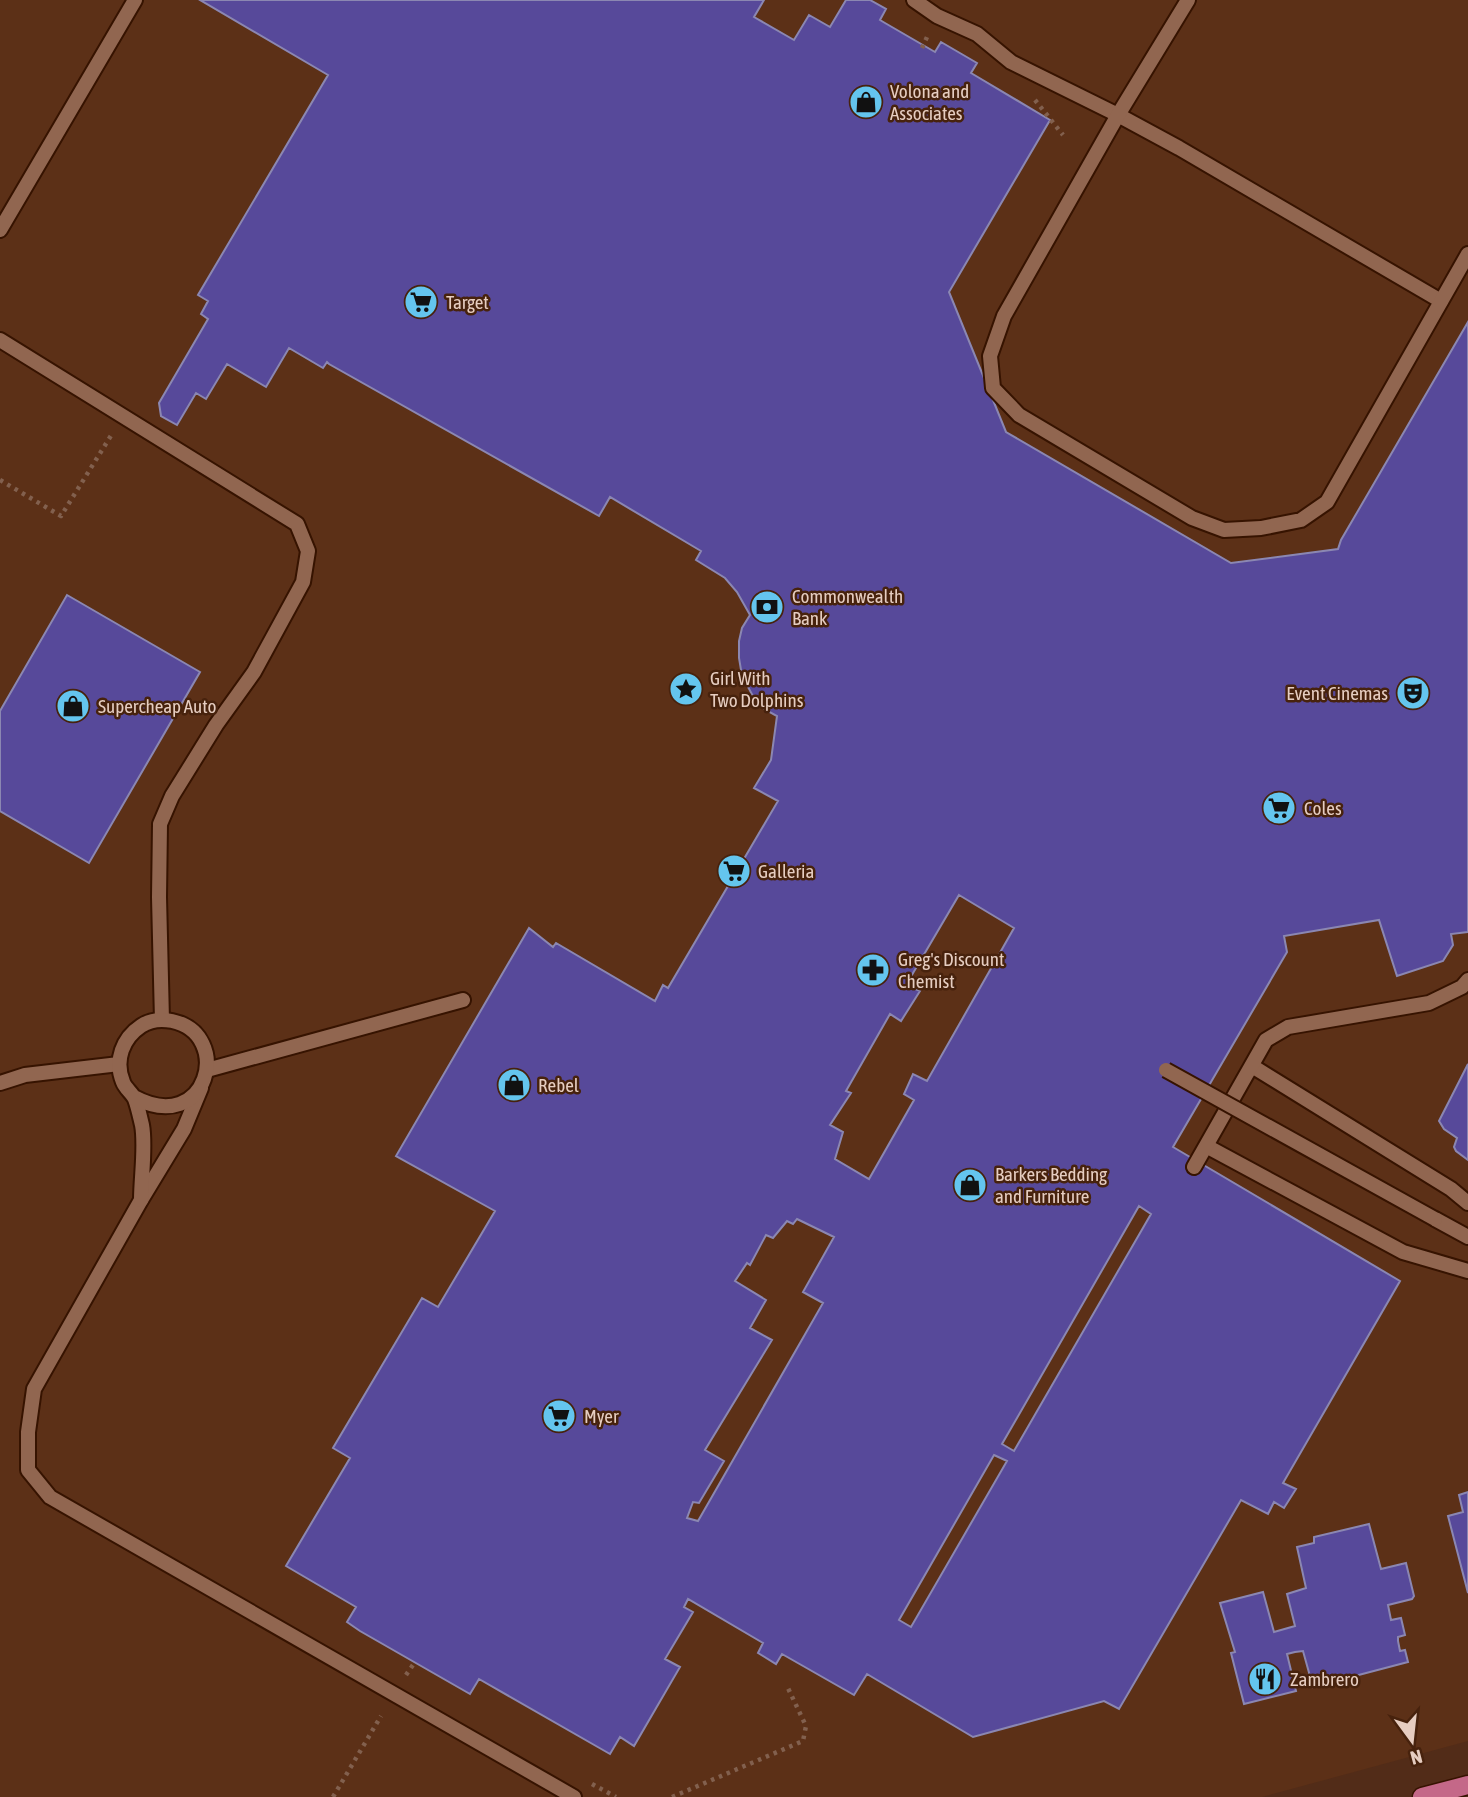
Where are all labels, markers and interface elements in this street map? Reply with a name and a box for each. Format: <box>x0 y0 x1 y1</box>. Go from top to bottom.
place label: Volona and Associates <box>890 80 969 124</box>
shop icon: Volona and Associates <box>847 83 885 121</box>
supermarket icon: Target <box>402 283 440 321</box>
place label: Target <box>446 291 489 313</box>
place label: Commonwealth Bank <box>792 585 903 629</box>
bank icon: Commonwealth Bank <box>748 588 786 626</box>
place label: Girl With Two Dolphins <box>710 667 804 711</box>
place icon: Girl With Two Dolphins <box>667 670 705 708</box>
theatre icon: Event Cinemas <box>1394 674 1432 712</box>
place label: Event Cinemas <box>1286 682 1388 704</box>
shop icon: Supercheap Auto <box>54 687 92 725</box>
place label: Supercheap Auto <box>98 695 216 717</box>
supermarket icon: Coles <box>1260 789 1298 827</box>
place label: Coles <box>1304 797 1342 819</box>
supermarket icon: Galleria <box>715 852 753 890</box>
place label: Galleria <box>758 860 814 882</box>
place label: Greg's Discount Chemist <box>898 948 1004 992</box>
pharmacy icon: Greg's Discount Chemist <box>854 951 892 989</box>
shop icon: Rebel <box>495 1066 533 1104</box>
place label: Rebel <box>538 1074 579 1096</box>
place label: Barkers Bedding and Furniture <box>995 1163 1108 1207</box>
shop icon: Barkers Bedding and Furniture <box>951 1166 989 1204</box>
supermarket icon: Myer <box>540 1397 578 1435</box>
place label: Myer <box>584 1405 619 1427</box>
restaurant icon: Zambrero <box>1246 1660 1284 1698</box>
place label: Zambrero <box>1290 1668 1359 1690</box>
north arrow <box>1377 1706 1447 1776</box>
text: N <box>1408 1745 1425 1769</box>

